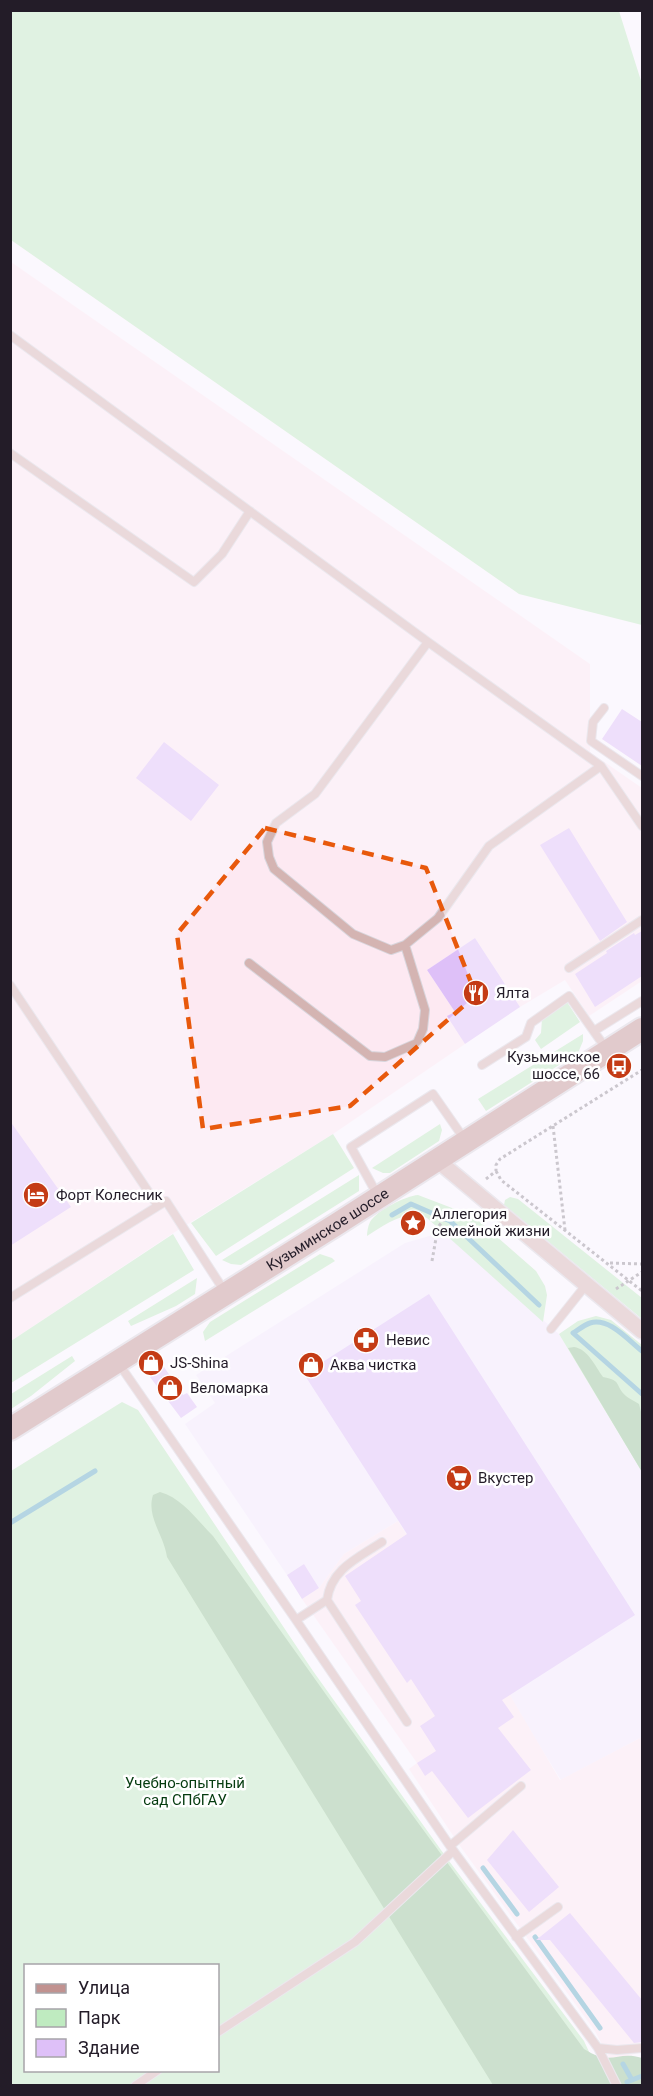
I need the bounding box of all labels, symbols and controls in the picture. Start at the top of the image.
restaurant icon: Ялта [461,978,491,1008]
place label: Ялта [496,984,529,1002]
place label: Кузьминское шоссе, 66 [507,1048,600,1083]
bus stop icon: Кузьминское шоссе, 66 [604,1051,634,1081]
hotel icon: Форт Колесник [21,1180,51,1210]
street label: Кузьминское шоссе [263,1184,392,1275]
place label: Форт Колесник [56,1186,163,1204]
place label: Аллегория семейной жизни [432,1205,550,1240]
place icon: Аллегория семейной жизни [398,1208,428,1238]
pharmacy icon: Невис [351,1325,381,1355]
place label: Невис [386,1331,430,1349]
shop icon: JS-Shina [136,1348,166,1378]
shop icon: Аква чистка [296,1350,326,1380]
place label: JS-Shina [170,1354,229,1372]
place label: Аква чистка [330,1356,417,1374]
shop icon: Веломарка [155,1373,185,1403]
place label: Веломарка [190,1379,269,1397]
supermarket icon: Вкустер [444,1463,474,1493]
place label: Вкустер [478,1469,533,1487]
park label: Учебно-опытный сад СПбГАУ [125,1774,245,1809]
legend [24,1964,219,2072]
text: Улица [78,1977,130,1998]
text: Парк [78,2007,121,2028]
text: Здание [78,2037,140,2058]

